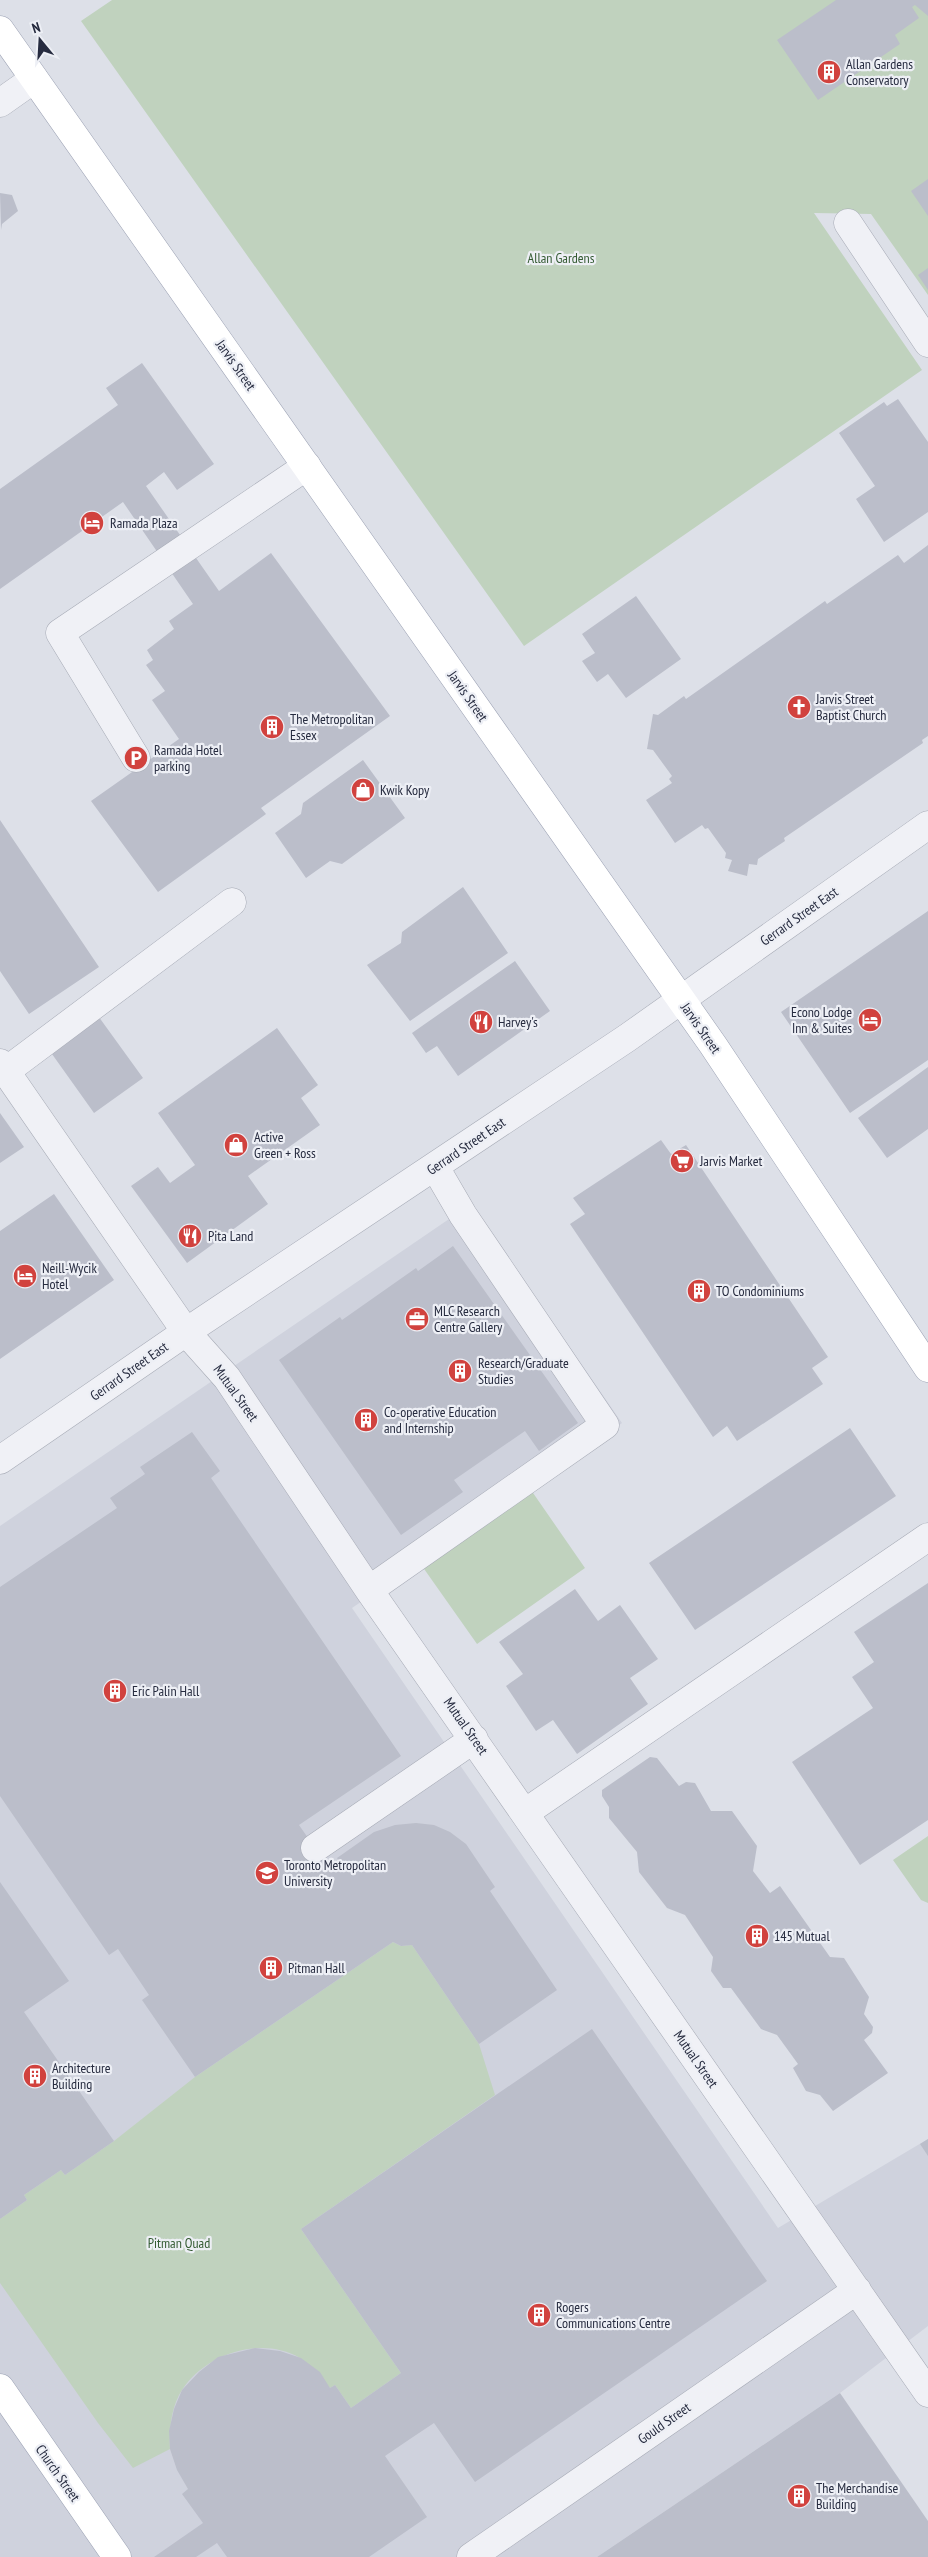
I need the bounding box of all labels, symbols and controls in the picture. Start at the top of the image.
north arrow [15,15,65,65]
text: N [30,18,42,37]
place label: Allan Gardens Conservatory [846,55,913,89]
building icon: Allan Gardens Conservatory [816,59,842,85]
park label: Allan Gardens [528,249,595,267]
street label: Jarvis Street [211,335,260,394]
hotel icon: Ramada Plaza [79,510,105,536]
place label: Ramada Plaza [110,514,177,532]
street label: Jarvis Street [443,666,492,725]
place label: Jarvis Street Baptist Church [815,690,886,724]
church icon: Jarvis Street Baptist Church [786,694,812,720]
place label: The Metropolitan Essex [290,710,374,744]
building icon: The Metropolitan Essex [259,714,285,740]
place label: Ramada Hotel parking [154,741,223,775]
parking icon: Ramada Hotel parking [123,745,149,771]
shop icon: Kwik Kopy [350,777,376,803]
place label: Kwik Kopy [380,781,430,799]
street label: Gerrard Street East [757,882,842,949]
street label: Jarvis Street [676,998,725,1057]
place label: Econo Lodge Inn & Suites [791,1003,852,1037]
hotel icon: Econo Lodge Inn & Suites [857,1007,883,1033]
restaurant icon: Harvey's [468,1009,494,1035]
place label: Harvey's [498,1013,538,1031]
street label: Gerrard Street East [423,1113,509,1179]
place label: Active Green + Ross [254,1128,316,1162]
shop icon: Active Green + Ross [223,1132,249,1158]
supermarket icon: Jarvis Market [669,1148,695,1174]
place label: Jarvis Market [699,1152,762,1170]
restaurant icon: Pita Land [177,1223,203,1249]
place label: Pita Land [208,1227,253,1245]
place label: Neill-Wycik Hotel [42,1259,97,1293]
hotel icon: Neill-Wycik Hotel [12,1263,38,1289]
building icon: TO Condominiums [686,1278,712,1304]
place label: TO Condominiums [716,1282,804,1300]
place label: MLC Research Centre Gallery [434,1302,503,1336]
office icon: MLC Research Centre Gallery [404,1306,430,1332]
street label: Gerrard Street East [87,1337,172,1404]
place label: Research/Graduate Studies [478,1354,569,1388]
building icon: Research/Graduate Studies [447,1358,473,1384]
street label: Mutual Street [209,1361,263,1425]
place label: Co-operative Education and Internship [384,1403,496,1437]
building icon: Co-operative Education and Internship [353,1407,379,1433]
building icon: Eric Palin Hall [102,1678,128,1704]
place label: Eric Palin Hall [132,1682,200,1700]
street label: Mutual Street [440,1694,492,1758]
place label: Toronto Metropolitan University [284,1856,386,1890]
school or university icon: Toronto Metropolitan University [254,1860,280,1886]
building icon: 145 Mutual [744,1923,770,1949]
place label: 145 Mutual [774,1927,830,1945]
building icon: Pitman Hall [258,1955,284,1981]
place label: Pitman Hall [288,1959,345,1977]
street label: Mutual Street [670,2027,722,2091]
place label: Architecture Building [52,2059,111,2093]
building icon: Architecture Building [22,2063,48,2089]
park label: Pitman Quad [148,2234,210,2252]
place label: Rogers Communications Centre [556,2298,671,2332]
building icon: Rogers Communications Centre [526,2302,552,2328]
street label: Gould Street [634,2398,694,2448]
street label: Church Street [32,2441,84,2505]
place label: The Merchandise Building [816,2479,898,2513]
building icon: The Merchandise Building [786,2483,812,2509]

